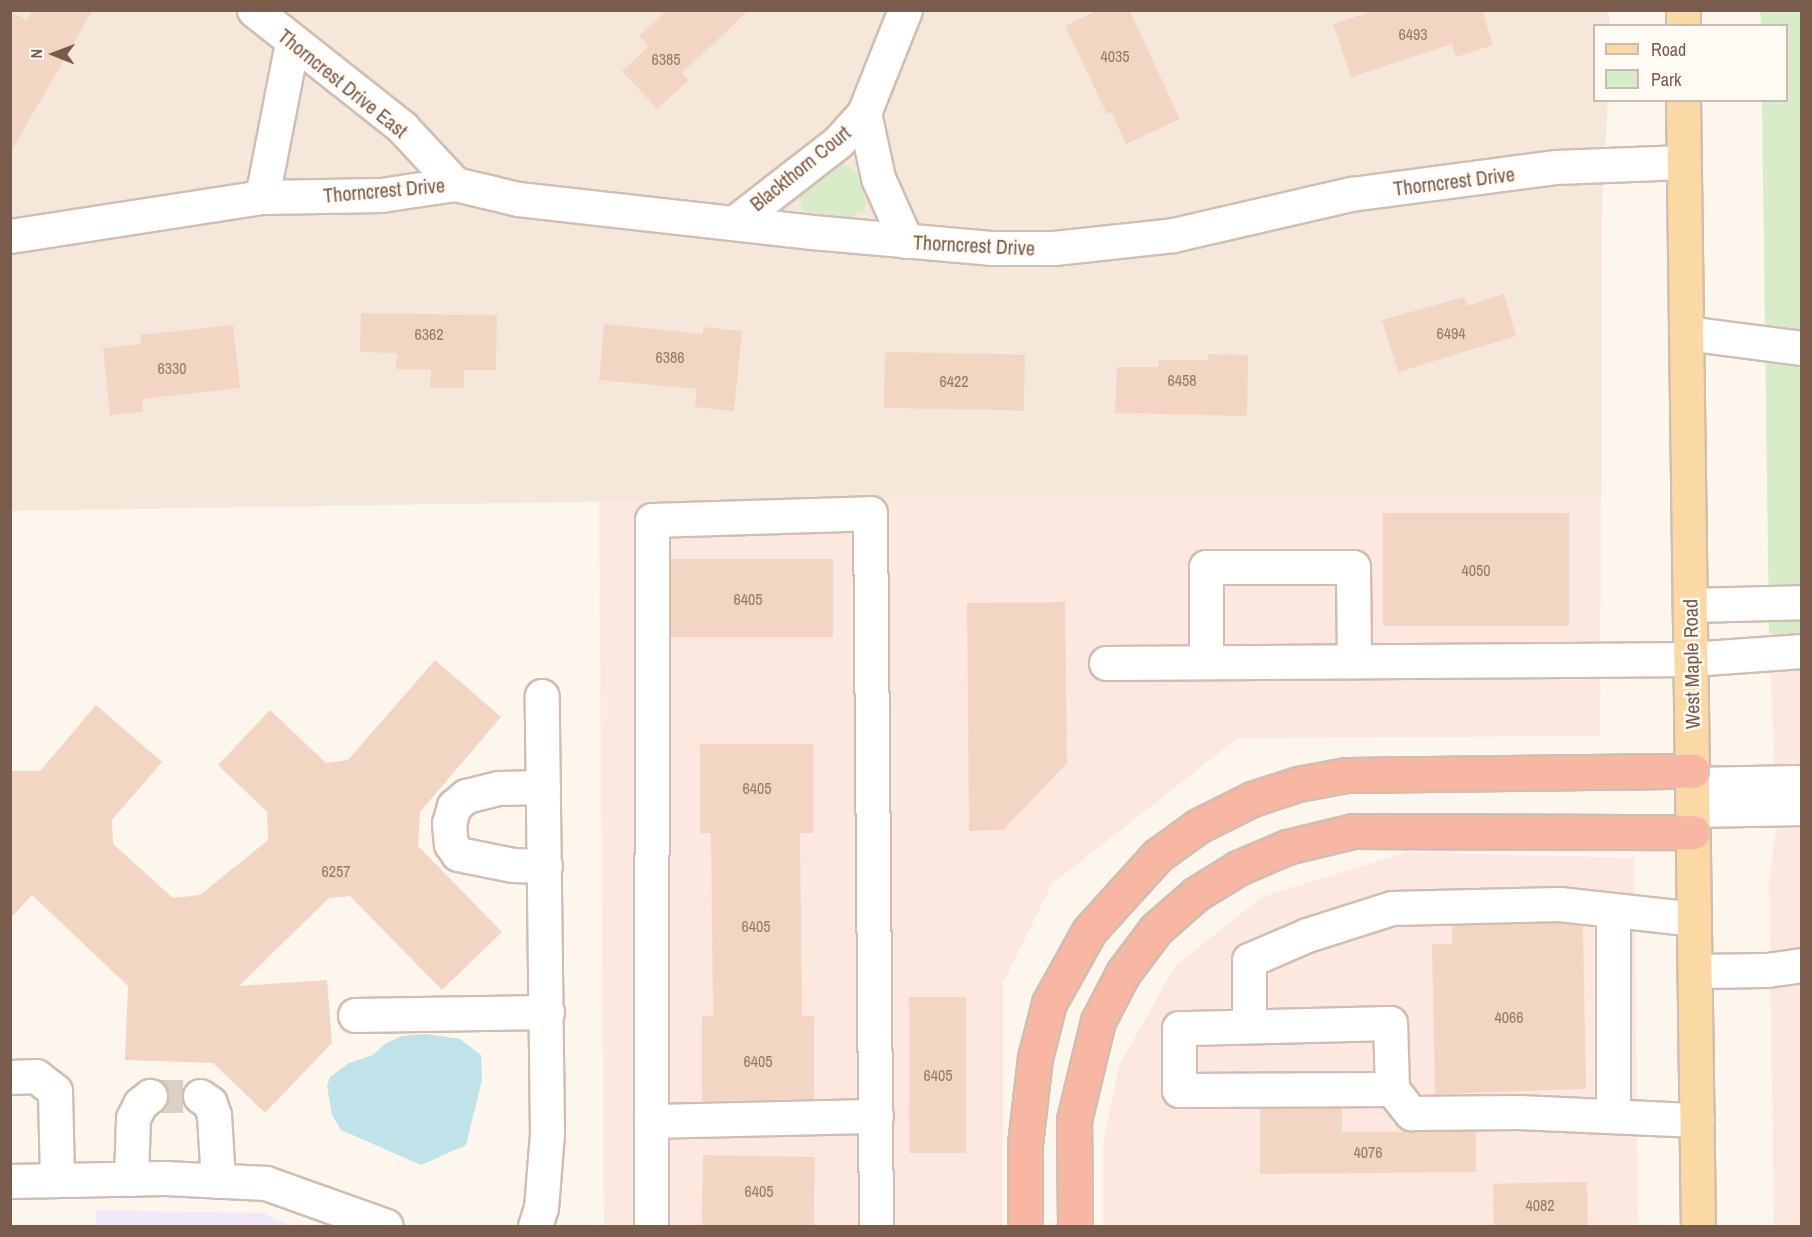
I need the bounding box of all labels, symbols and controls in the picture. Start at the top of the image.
street label: Thorncrest Drive East [273,23,413,143]
north arrow [24,24,84,84]
house number: 6493 [1398,24,1428,44]
legend [1593,24,1788,102]
text: Road [1651,37,1686,62]
house number: 4035 [1100,46,1130,66]
text: N [25,49,47,59]
house number: 6385 [651,49,681,69]
text: Park [1651,67,1681,92]
street label: Blackthorn Court [745,120,855,216]
street label: Thorncrest Drive [1392,162,1516,200]
street label: Thorncrest Drive [322,173,446,207]
street label: Thorncrest Drive [912,230,1036,260]
house number: 6494 [1436,323,1466,343]
house number: 6362 [414,324,444,344]
house number: 6386 [655,347,685,367]
house number: 6330 [157,358,187,378]
house number: 6458 [1167,370,1197,390]
house number: 6422 [939,371,969,391]
house number: 4050 [1461,560,1491,580]
house number: 6405 [733,589,763,609]
street label: West Maple Road [1678,599,1704,729]
house number: 6405 [742,778,772,798]
house number: 6257 [321,861,351,881]
house number: 6405 [741,916,771,936]
house number: 4066 [1494,1007,1524,1027]
house number: 6405 [743,1051,773,1071]
house number: 6405 [923,1065,953,1085]
house number: 4076 [1353,1142,1383,1162]
house number: 6405 [744,1181,774,1201]
house number: 4082 [1525,1195,1555,1215]

